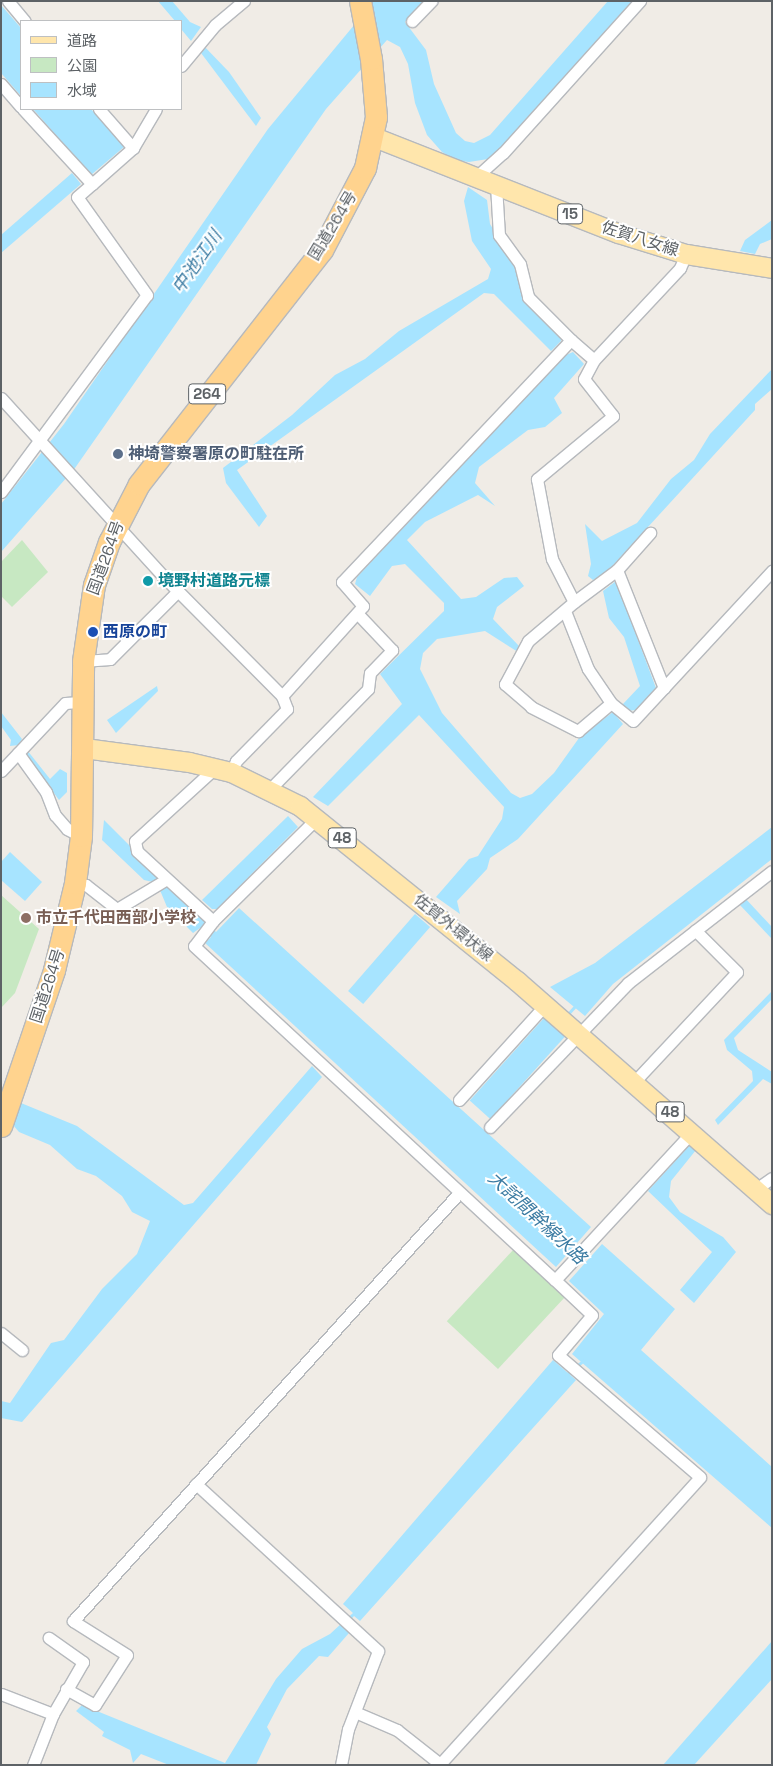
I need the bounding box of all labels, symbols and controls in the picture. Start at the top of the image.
legend [20,20,182,110]
text: 道路 [67,31,97,50]
text: 公園 [67,56,97,75]
text: 水域 [67,81,97,100]
street label: 国道264号 [305,188,361,264]
road number: 15 [556,202,584,226]
street label: 佐賀八女線 [599,218,681,260]
water label: 中池江川 [168,226,226,298]
road number: 264 [187,382,227,406]
place label: 神埼警察署原の町駐在所 [128,444,304,464]
marker: 神埼警察署原の町駐在所 [112,448,124,460]
street label: 国道264号 [84,518,128,598]
place label: 境野村道路元標 [158,571,270,591]
marker: 境野村道路元標 [142,575,154,587]
place label: 西原の町 [103,622,167,642]
marker: 西原の町 [87,626,99,638]
road number: 48 [327,826,357,850]
street label: 佐賀外環状線 [410,890,496,966]
place label: 市立千代田西部小学校 [36,908,196,928]
marker: 市立千代田西部小学校 [20,912,32,924]
street label: 国道264号 [27,946,69,1026]
road number: 48 [655,1100,685,1124]
water label: 大詫間幹線水路 [484,1167,590,1269]

